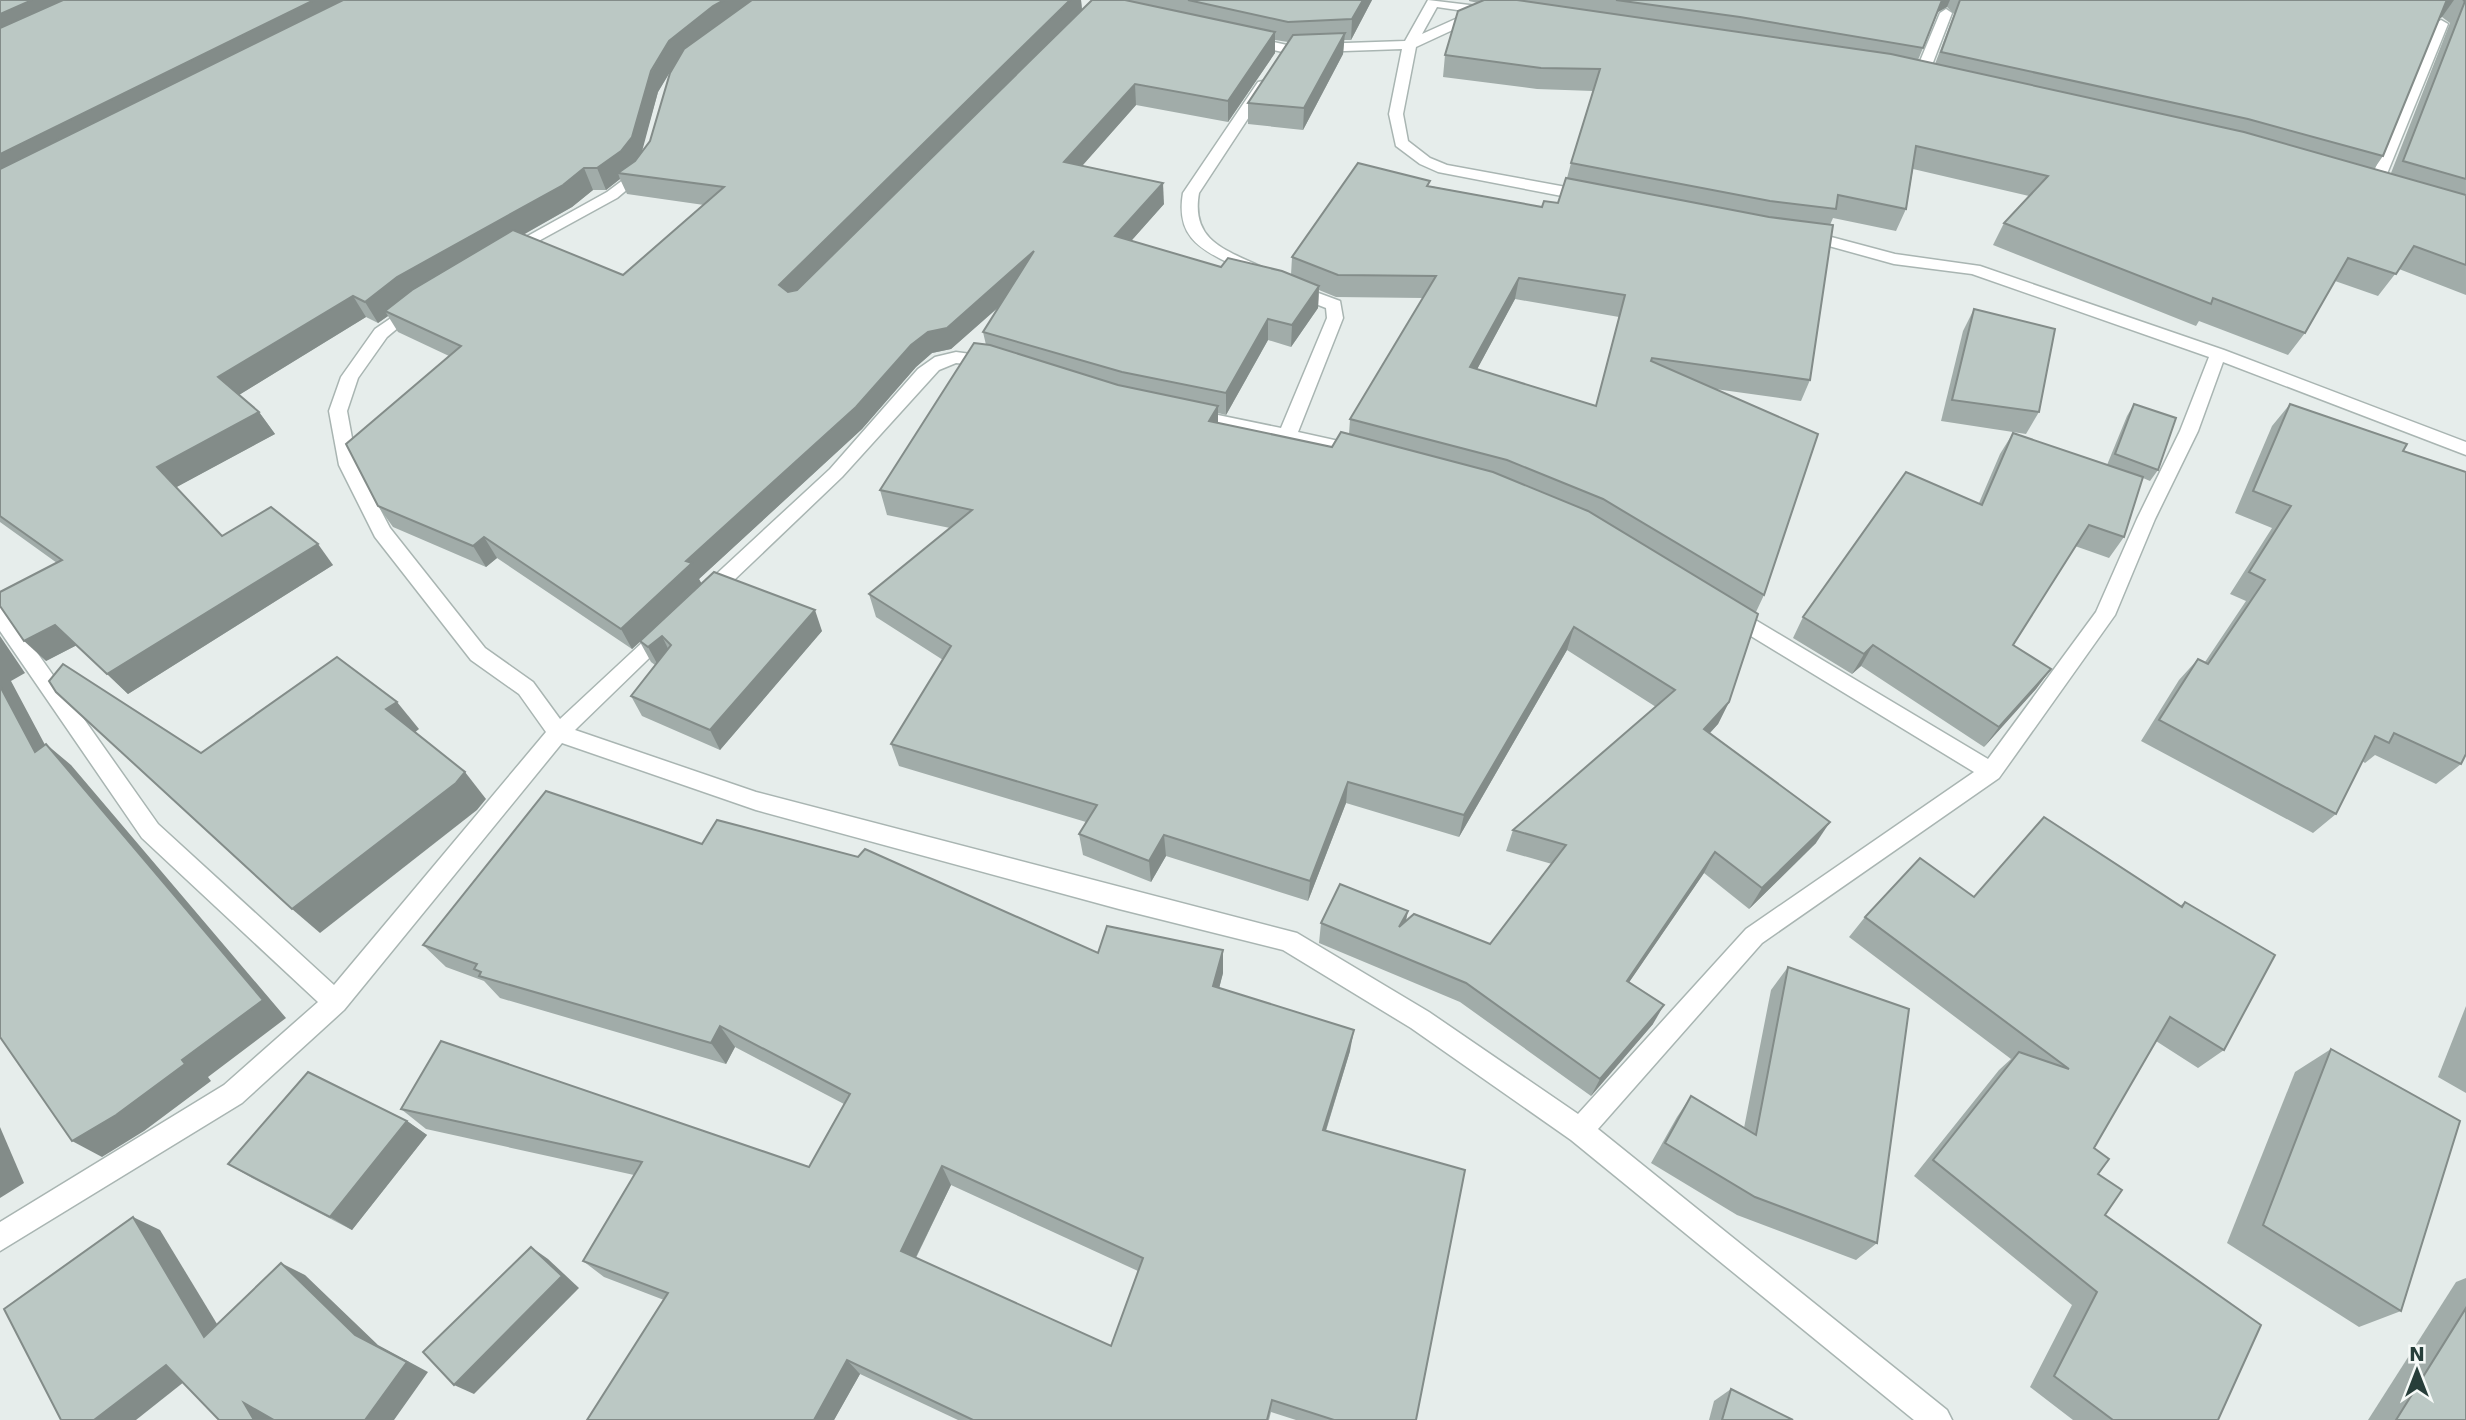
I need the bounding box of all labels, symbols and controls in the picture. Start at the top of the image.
north arrow [2382,1336,2452,1406]
text: N [2409,1343,2425,1365]

